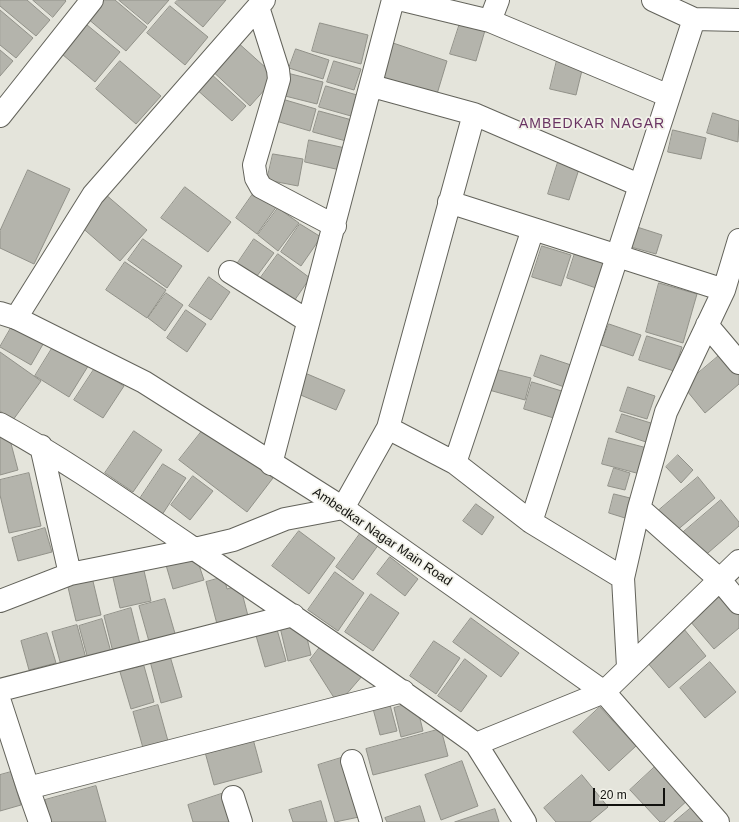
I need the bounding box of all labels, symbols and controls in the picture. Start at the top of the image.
district label: AMBEDKAR NAGAR [519,116,665,132]
street label: Ambedkar Nagar Main Road [309,484,455,590]
scale bar [595,780,667,806]
text: 20 m [600,788,627,802]

